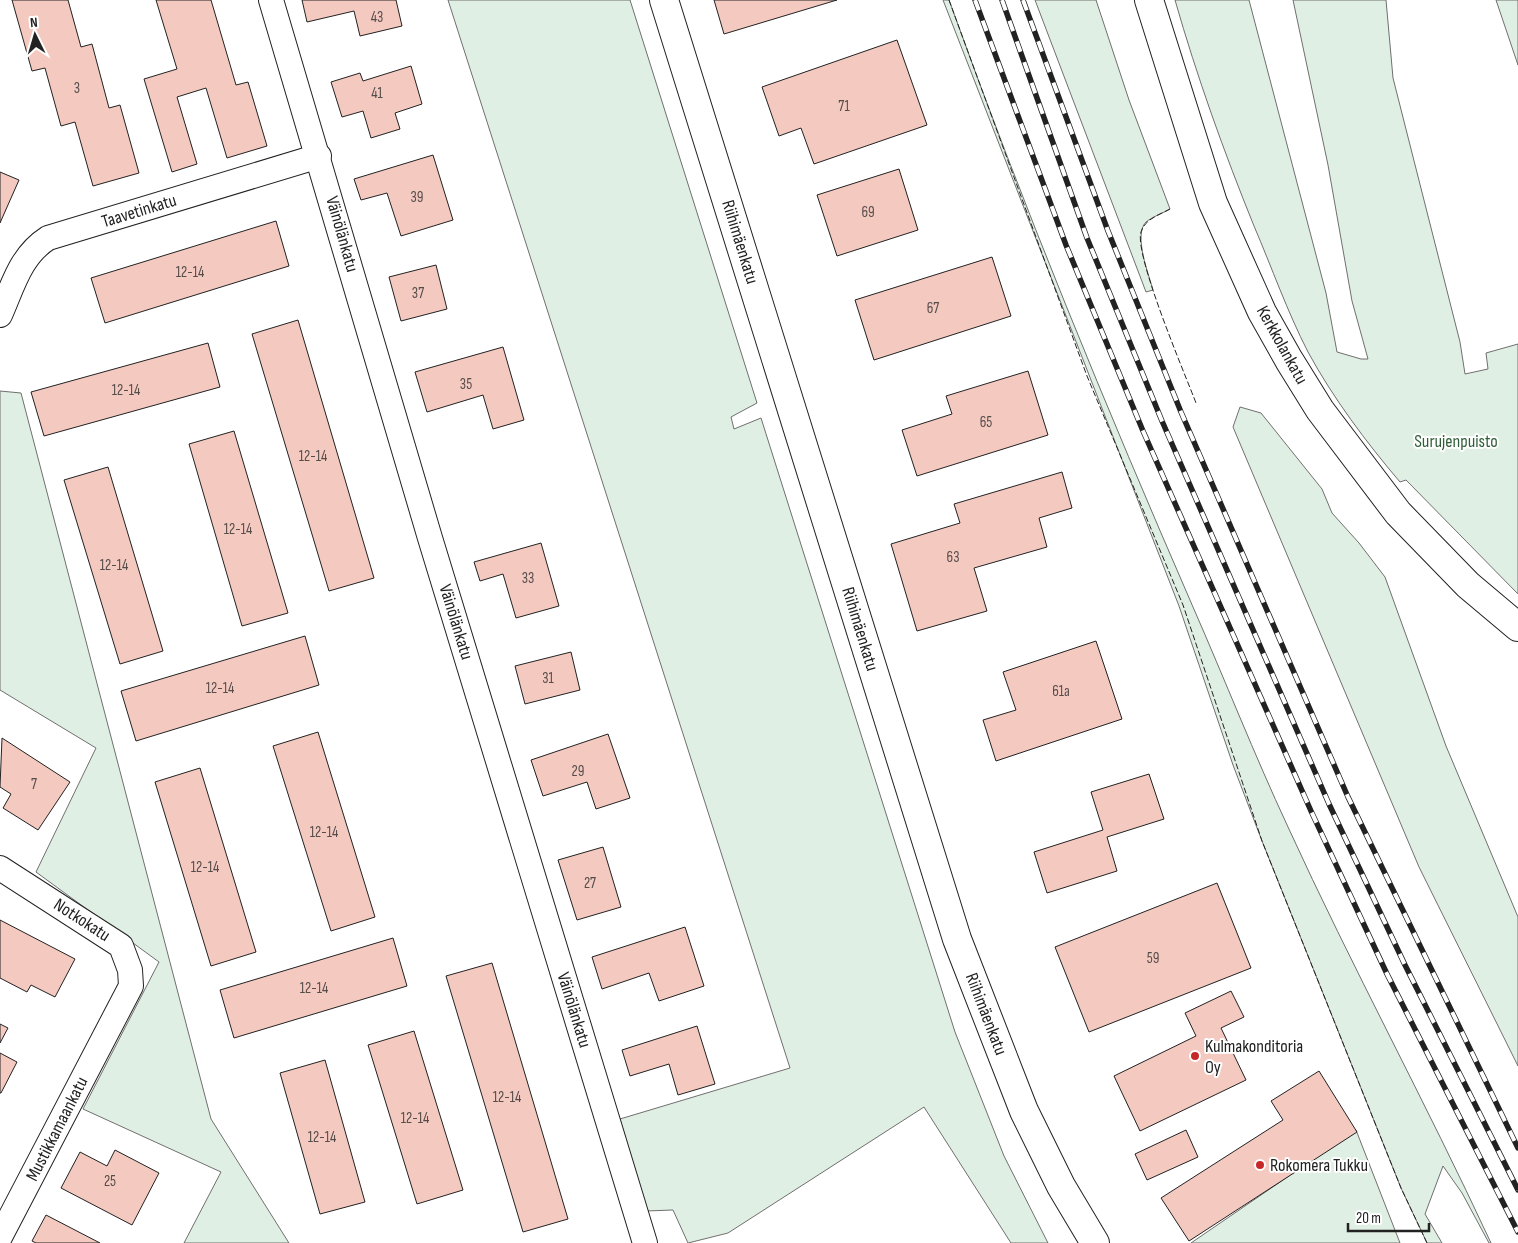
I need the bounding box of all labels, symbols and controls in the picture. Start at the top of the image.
house number: 43 [371,8,383,27]
north arrow [10,10,60,60]
text: N [29,14,38,31]
house number: 3 [74,79,80,98]
house number: 41 [371,84,384,103]
house number: 71 [838,97,850,116]
house number: 39 [411,188,423,207]
street label: Taavetinkatu [99,190,179,232]
street label: Väinölänkatu [321,194,363,274]
street label: Riihimäenkatu [717,198,763,286]
house number: 69 [861,203,875,222]
house number: 12-14 [176,263,204,282]
house number: 37 [412,284,424,303]
house number: 67 [927,299,939,318]
street label: Kerkkolankatu [1252,302,1312,388]
house number: 35 [460,375,472,394]
house number: 12-14 [112,381,140,400]
house number: 65 [980,413,992,432]
park label: Surujenpuisto [1414,431,1498,452]
house number: 12-14 [299,447,327,466]
house number: 12-14 [224,520,252,539]
house number: 63 [947,548,959,567]
house number: 12-14 [100,556,128,575]
house number: 33 [522,569,534,588]
street label: Väinölänkatu [435,582,477,662]
street label: Riihimäenkatu [837,585,883,673]
house number: 31 [542,669,555,688]
house number: 12-14 [206,679,234,698]
house number: 61a [1052,682,1070,701]
house number: 29 [572,762,584,781]
house number: 7 [31,775,37,794]
house number: 12-14 [310,823,338,842]
house number: 12-14 [191,858,219,877]
house number: 27 [584,874,596,893]
street label: Notkokatu [50,894,114,946]
house number: 59 [1147,949,1159,968]
street label: Väinölänkatu [553,970,595,1050]
street label: Riihimäenkatu [961,970,1011,1058]
house number: 12-14 [300,979,328,998]
place label: Kulmakonditoria Oy [1205,1036,1303,1078]
marker: Kulmakonditoria Oy [1189,1050,1201,1062]
street label: Mustikkamaankatu [22,1073,92,1185]
house number: 12-14 [493,1088,521,1107]
house number: 12-14 [401,1109,429,1128]
house number: 12-14 [308,1128,336,1147]
place label: Rokomera Tukku [1270,1155,1368,1176]
marker: Rokomera Tukku [1254,1159,1266,1171]
house number: 25 [104,1172,116,1191]
scale bar [1348,1200,1429,1232]
text: 20 m [1356,1209,1381,1228]

